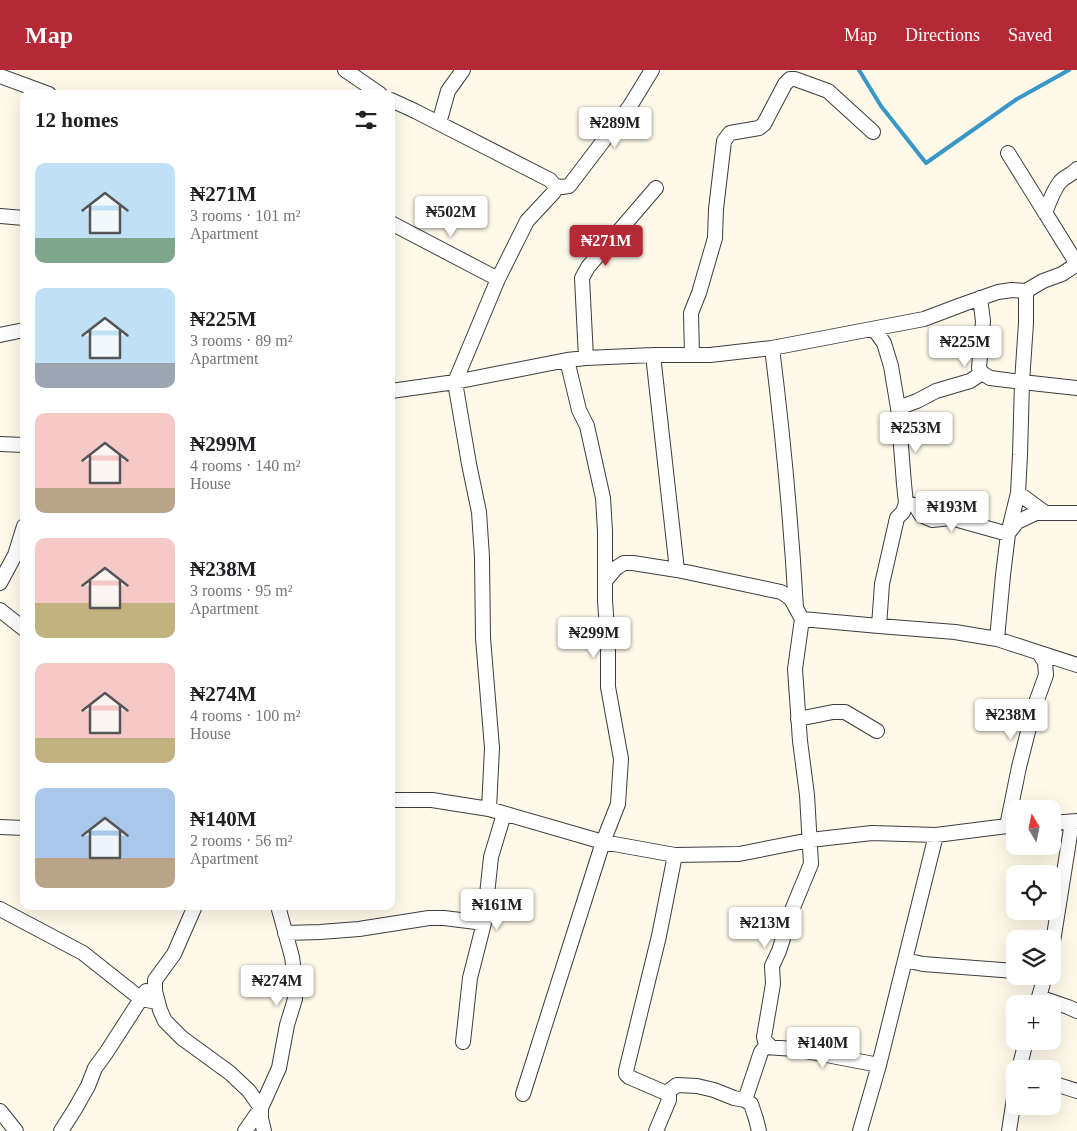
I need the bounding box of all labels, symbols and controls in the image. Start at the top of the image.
text: Map [25,22,73,48]
text: Map [844,25,877,45]
text: Directions [905,25,980,45]
text: Saved [1008,25,1052,45]
icon: filters [352,106,380,134]
pin: ₦289M [580,106,650,149]
text: 12 homes [35,108,118,132]
text: ₦289M [590,114,640,131]
text: ₦271M [190,182,257,206]
icon: home [75,183,135,243]
pin: ₦502M [416,196,486,238]
text: ₦502M [426,203,476,220]
text: 3 rooms · 101 m² [190,207,301,224]
pin: ₦271M [571,224,641,267]
text: Apartment [190,225,258,242]
text: ₦271M [581,232,631,249]
text: ₦225M [190,307,257,331]
icon: home [75,308,135,368]
pin: ₦225M [930,326,1000,368]
text: 3 rooms · 89 m² [190,332,293,349]
text: ₦225M [940,333,990,350]
text: Apartment [190,350,258,367]
pin: ₦253M [881,412,951,454]
text: ₦253M [891,419,941,436]
text: ₦299M [190,432,257,456]
icon: home [75,433,135,493]
text: 4 rooms · 140 m² [190,457,301,474]
text: House [190,475,231,492]
pin: ₦193M [917,490,987,533]
text: ₦193M [927,498,977,515]
text: ₦238M [190,557,257,581]
icon: home [75,558,135,618]
text: 3 rooms · 95 m² [190,582,293,599]
text: Apartment [190,600,258,617]
pin: ₦299M [559,616,629,659]
text: ₦299M [569,624,619,641]
text: ₦274M [190,682,257,706]
icon: home [75,683,135,743]
pin: ₦238M [976,698,1046,741]
text: ₦238M [986,706,1036,723]
text: 4 rooms · 100 m² [190,707,301,724]
text: House [190,725,231,742]
north arrow [1006,800,1061,855]
map controls [1006,800,1061,1115]
text: ₦140M [190,807,257,831]
icon: home [75,808,135,868]
text: 2 rooms · 56 m² [190,832,293,849]
text: Apartment [190,850,258,867]
button: locate [1006,865,1061,920]
pin: ₦161M [462,888,532,931]
text: ₦161M [472,896,522,913]
pin: ₦213M [730,906,800,949]
text: ₦213M [740,914,790,931]
button: layers [1006,930,1061,985]
pin: ₦274M [242,964,312,1007]
text: ₦274M [252,972,302,989]
button: + [1006,995,1061,1050]
pin: ₦140M [788,1026,858,1069]
text: ₦140M [798,1034,848,1051]
button: − [1006,1060,1061,1115]

